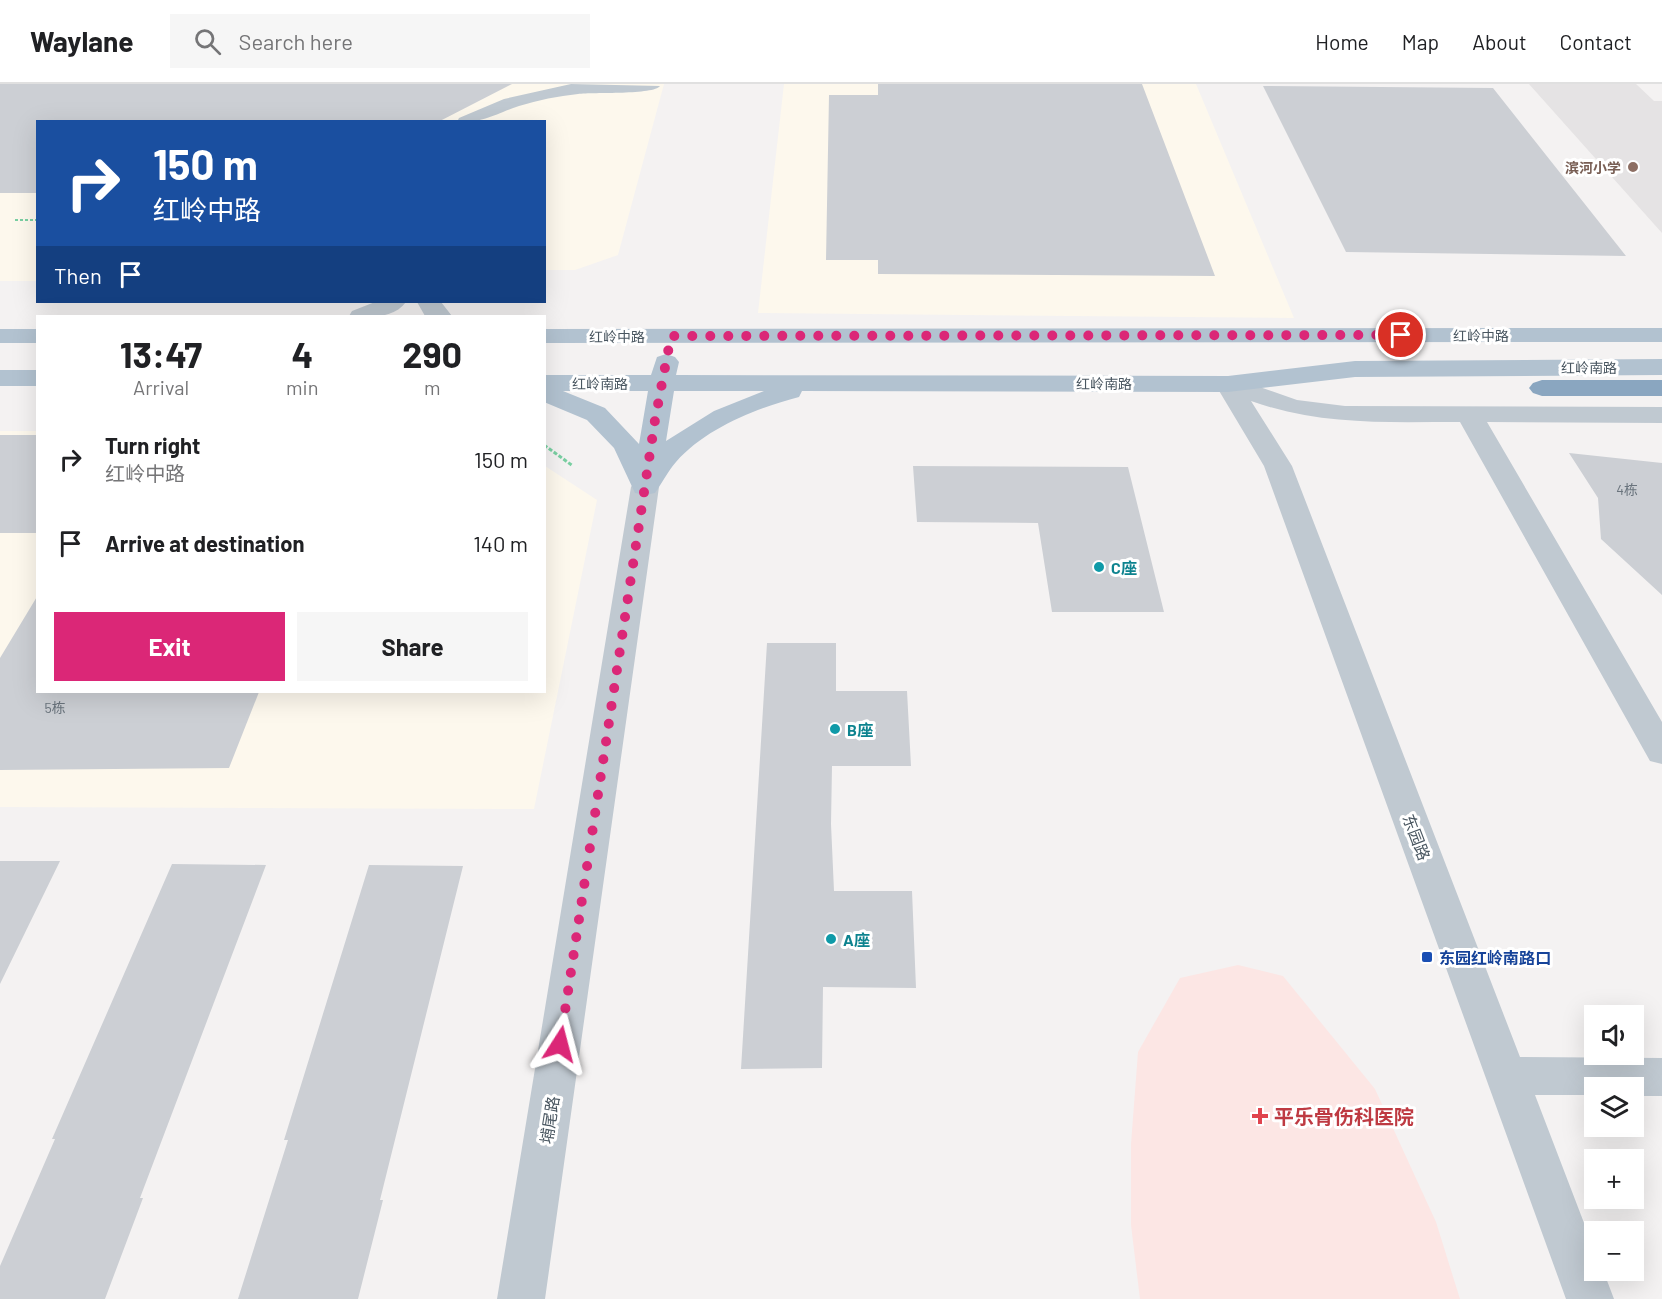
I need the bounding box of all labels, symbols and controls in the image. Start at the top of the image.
search box [170,14,590,68]
text: Waylane [30,24,134,58]
icon: search [191,25,224,58]
text: Search here [239,28,353,54]
text: Home [1315,29,1369,54]
text: Map [1402,29,1439,54]
text: About [1472,29,1527,54]
text: Contact [1560,29,1632,54]
text: 150 m [153,138,258,188]
icon: right [54,144,132,222]
place label: 滨河小学 [1565,159,1621,176]
marker: 滨河小学 [1626,160,1640,174]
text: 红岭中路 [153,193,261,225]
icon: arrive [114,258,147,291]
text: Then [54,262,102,288]
pin [1375,309,1426,360]
icon: arrive [1384,318,1417,351]
street label: 红岭中路 [1453,327,1509,344]
street label: 红岭中路 [589,328,645,345]
text: 13:47 [120,332,202,375]
text: 4 [291,332,313,375]
text: 290 [402,332,462,375]
street label: 红岭南路 [1561,359,1617,376]
text: Arrival [133,375,189,399]
text: min [286,375,318,399]
text: m [424,375,441,399]
street label: 红岭南路 [572,375,628,392]
street label: 红岭南路 [1076,375,1132,392]
text: Turn right [105,432,200,458]
icon: right [54,443,87,476]
text: 150 m [474,446,528,472]
text: 红岭中路 [105,461,185,485]
house number: 4栋 [1616,481,1638,498]
icon: arrive [54,527,87,560]
text: Arrive at destination [105,530,304,556]
text: 140 m [473,530,528,556]
place label: C座 [1111,558,1137,577]
marker: C座 [1092,560,1106,574]
button: Exit [54,612,285,681]
button: Share [297,612,528,681]
house number: 5栋 [44,699,66,716]
place label: B座 [847,720,873,739]
marker: B座 [828,722,842,736]
street label: 东园路 [1400,811,1434,863]
place label: A座 [843,930,870,949]
marker: A座 [824,932,838,946]
place label: 东园红岭南路口 [1439,948,1551,967]
marker: 东园红岭南路口 [1420,950,1434,964]
map controls [1584,1005,1644,1281]
button: sound [1584,1005,1644,1065]
position arrow [528,1012,592,1076]
button: layers [1584,1077,1644,1137]
street label: 埔尾路 [536,1095,562,1145]
place label: 平乐骨伤科医院 [1274,1104,1414,1128]
marker: 平乐骨伤科医院 [1251,1107,1269,1125]
button: + [1584,1149,1644,1209]
button: − [1584,1221,1644,1281]

